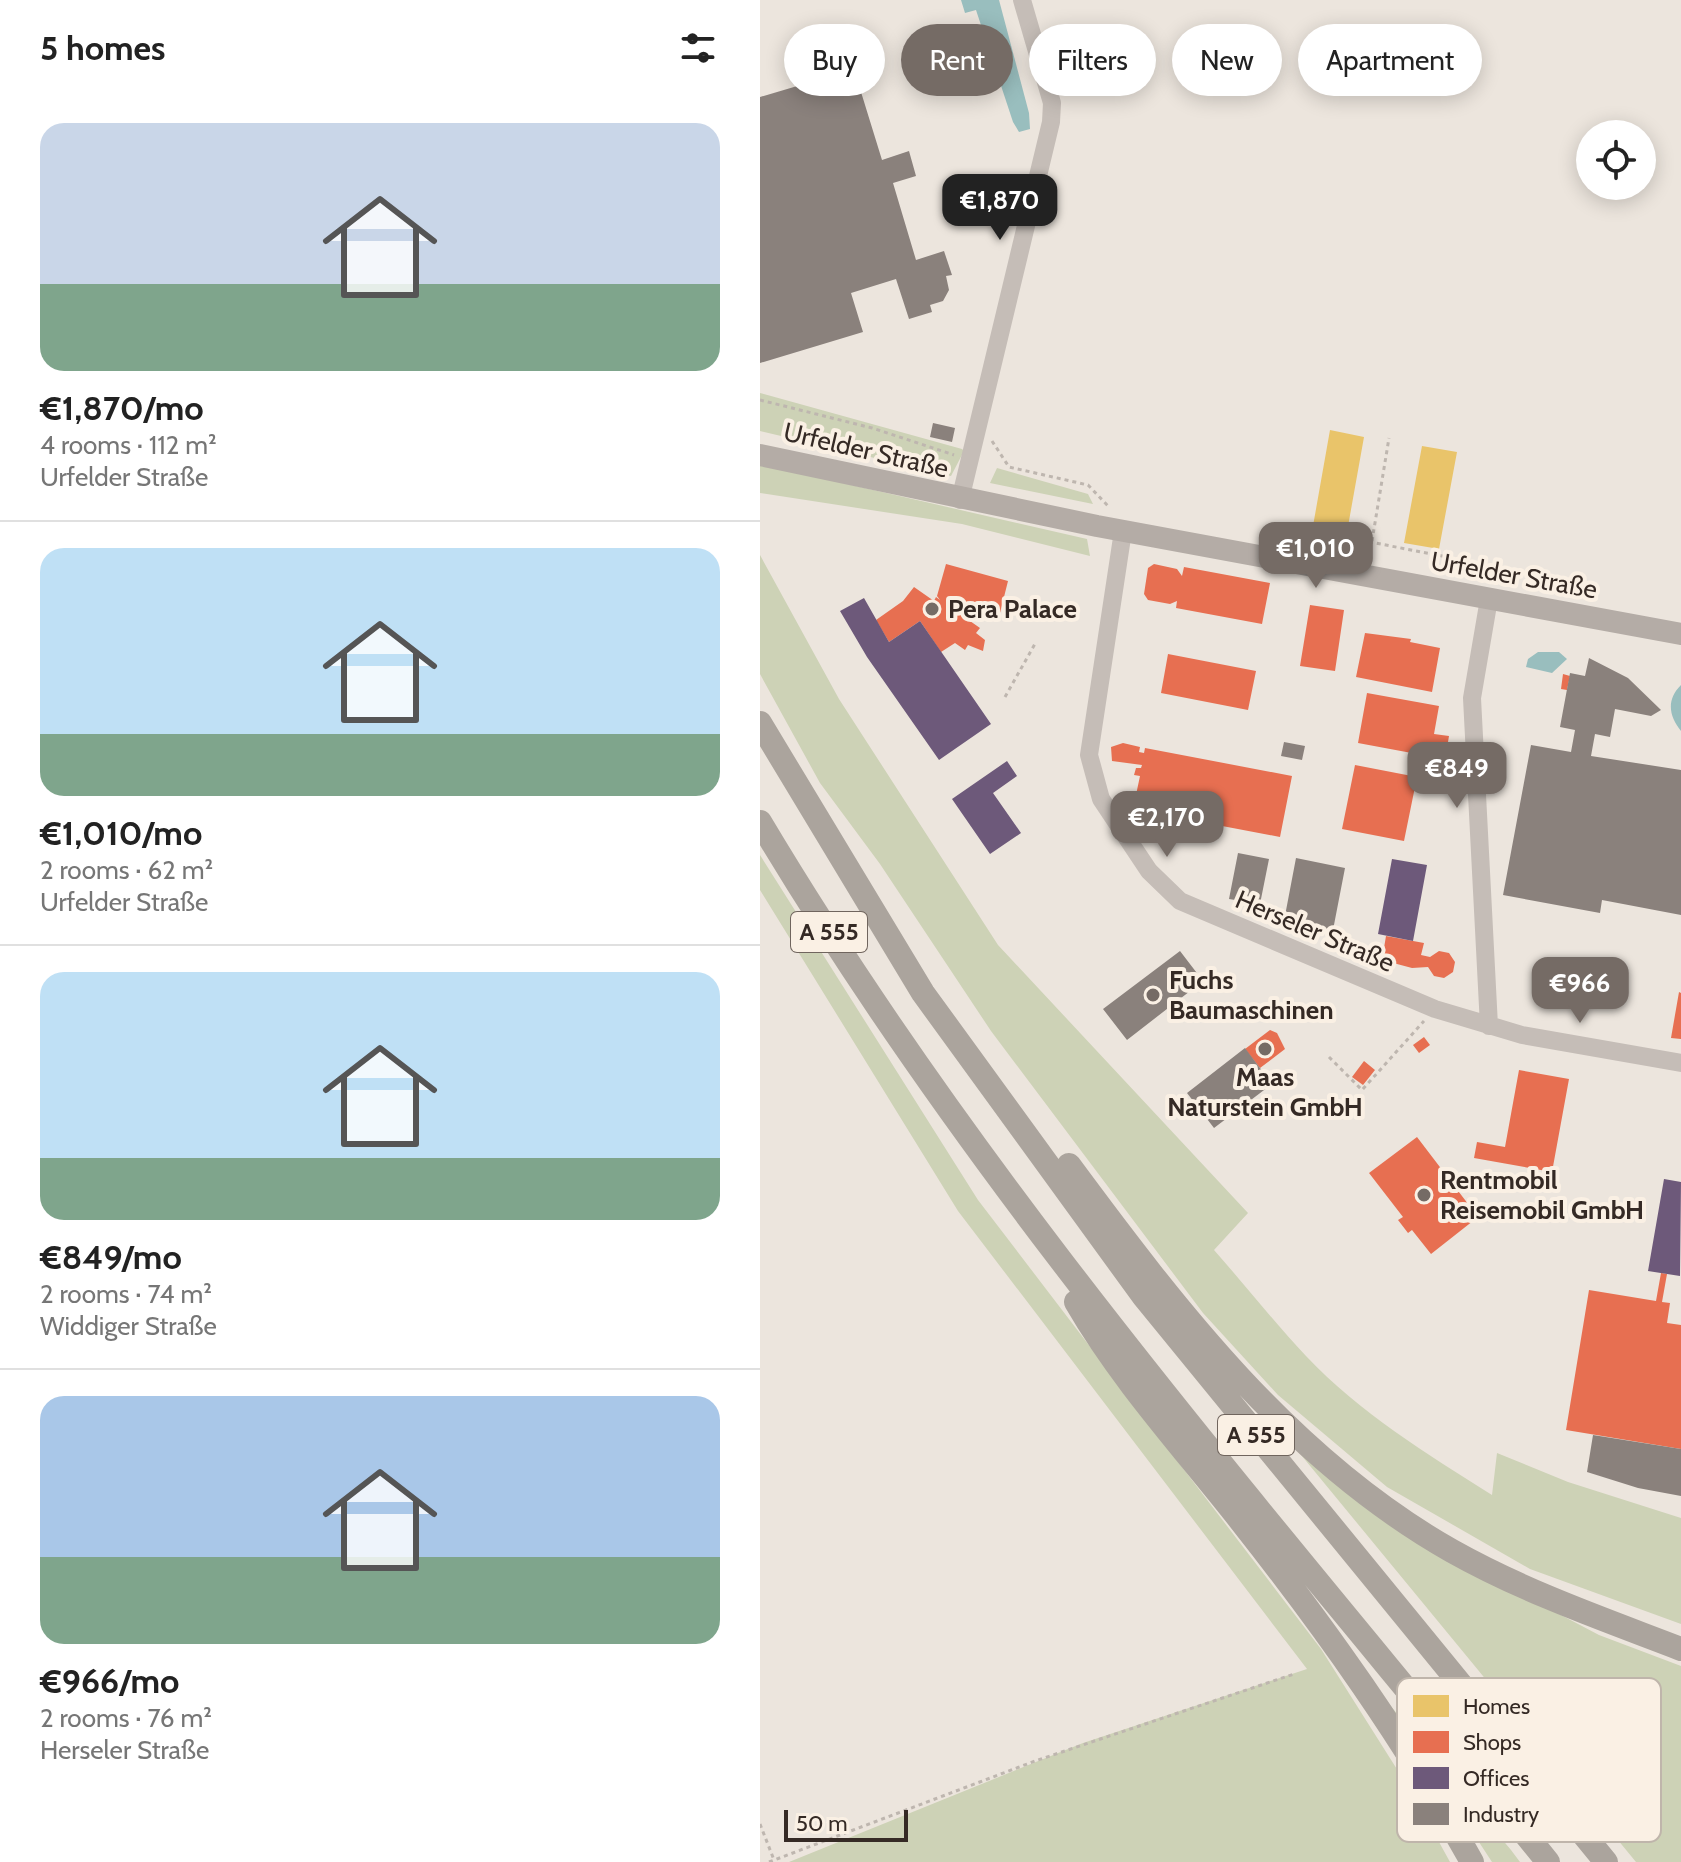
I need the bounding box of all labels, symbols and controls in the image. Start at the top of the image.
chip: Buy [784,24,885,96]
chip: Rent [901,24,1013,96]
chip: Filters [1029,24,1156,96]
chip: New [1172,24,1282,96]
chip: Apartment [1298,24,1482,96]
icon: filters [676,26,720,70]
text: 5 homes [40,27,165,69]
map controls [1576,120,1656,200]
button: locate [1576,120,1656,200]
pin: €1,870 [935,174,1065,242]
icon: home [308,175,452,319]
text: €1,870 [960,184,1040,216]
text: €1,870/mo [40,387,204,429]
street label: Urfelder Straße [780,415,952,485]
text: 4 rooms · 112 m² [40,429,217,461]
text: Urfelder Straße [40,461,208,493]
pin: €1,010 [1251,522,1381,590]
text: €1,010 [1277,532,1355,564]
street label: Urfelder Straße [1428,545,1600,605]
place label: Pera Palace [948,593,1077,625]
icon: home [308,600,452,744]
marker: Pera Palace [923,600,941,618]
pin: €849 [1410,742,1504,810]
text: €849 [1425,752,1489,784]
pin: €2,170 [1102,791,1232,859]
text: €2,170 [1129,801,1205,833]
text: €1,010/mo [40,812,202,854]
text: 2 rooms · 62 m² [40,854,213,886]
street label: Herseler Straße [1231,883,1399,979]
text: Urfelder Straße [40,886,208,918]
road number: A 555 [791,912,867,952]
pin: €966 [1533,957,1627,1025]
place label: Fuchs Baumaschinen [1169,964,1334,1026]
text: €966 [1550,967,1610,999]
marker: Fuchs Baumaschinen [1144,986,1162,1004]
icon: home [308,1024,452,1168]
marker: Maas Naturstein GmbH [1256,1040,1274,1058]
place label: Maas Naturstein GmbH [1167,1061,1363,1123]
place label: Rentmobil Reisemobil GmbH [1440,1164,1644,1226]
marker: Rentmobil Reisemobil GmbH [1415,1186,1433,1204]
text: €849/mo [40,1236,182,1278]
text: 2 rooms · 74 m² [40,1278,212,1310]
text: Widdiger Straße [40,1310,217,1342]
road number: A 555 [1218,1415,1294,1455]
icon: home [308,1448,452,1592]
text: €966/mo [40,1660,179,1702]
legend [1397,1678,1661,1842]
text: Homes [1463,1693,1530,1720]
text: 2 rooms · 76 m² [40,1702,212,1734]
text: Shops [1463,1729,1521,1756]
text: Herseler Straße [40,1734,209,1766]
text: Offices [1463,1765,1529,1792]
text: Industry [1463,1801,1539,1828]
scale bar [784,1806,908,1842]
text: 50 m [796,1810,848,1837]

